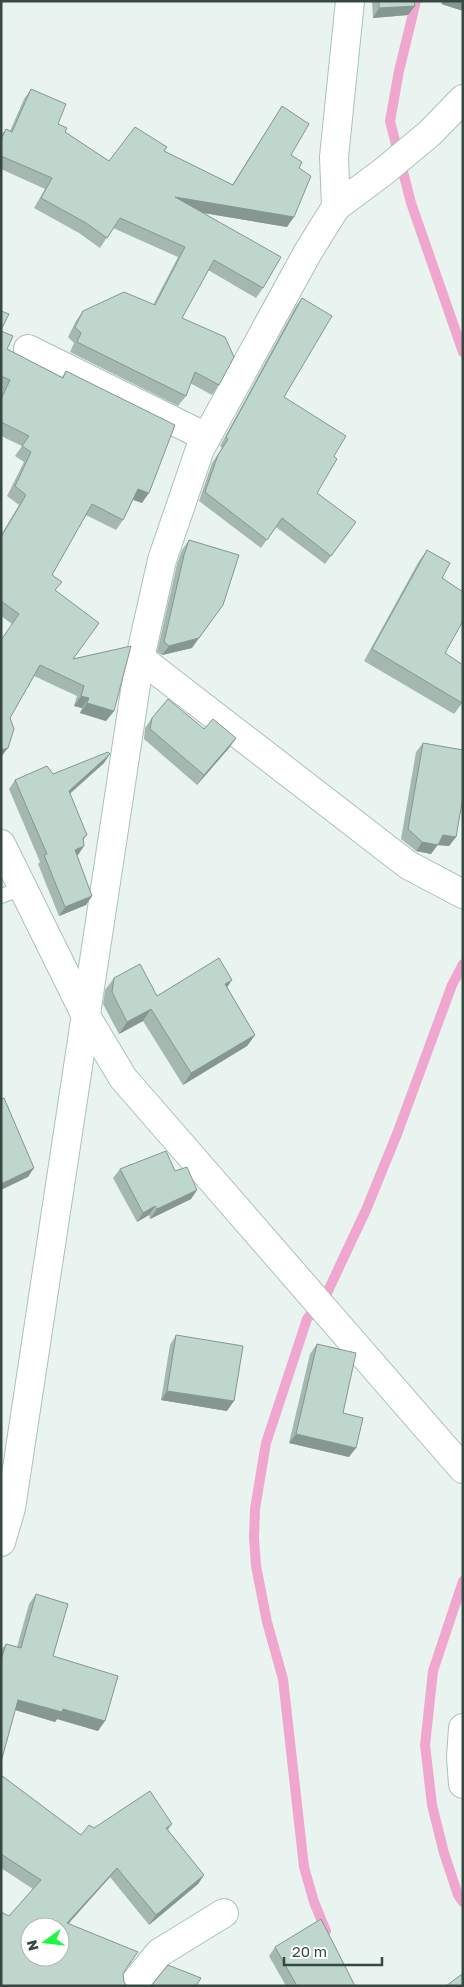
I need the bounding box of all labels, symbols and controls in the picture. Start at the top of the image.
north arrow [20,1917,70,1967]
scale bar [284,1934,382,1966]
text: N [22,1938,42,1953]
text: 20 m [292,1942,327,1960]

